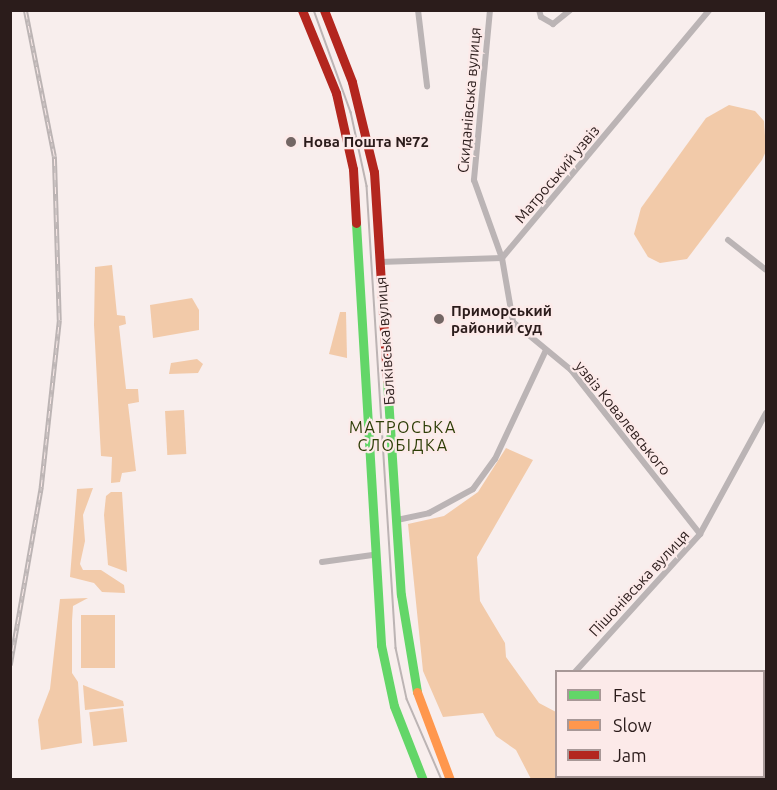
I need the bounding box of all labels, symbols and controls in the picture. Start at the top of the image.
street label: Скиданівська вулиця [454,26,484,174]
street label: Матроський узвіз [511,121,603,227]
place label: Нова Пошта №72 [303,133,429,151]
marker: Нова Пошта №72 [284,135,298,149]
street label: Балківська вулиця [372,276,398,406]
place label: Приморський районий суд [451,301,552,336]
marker: Приморський районий суд [432,312,446,326]
street label: узвіз Ковалевського [571,357,675,479]
district label: МАТРОСЬКА СЛОБІДКА [349,417,457,455]
street label: Пішонівська вулиця [585,526,693,640]
legend [555,670,765,778]
text: Fast [613,685,646,705]
text: Slow [613,715,652,735]
text: Jam [613,745,647,765]

